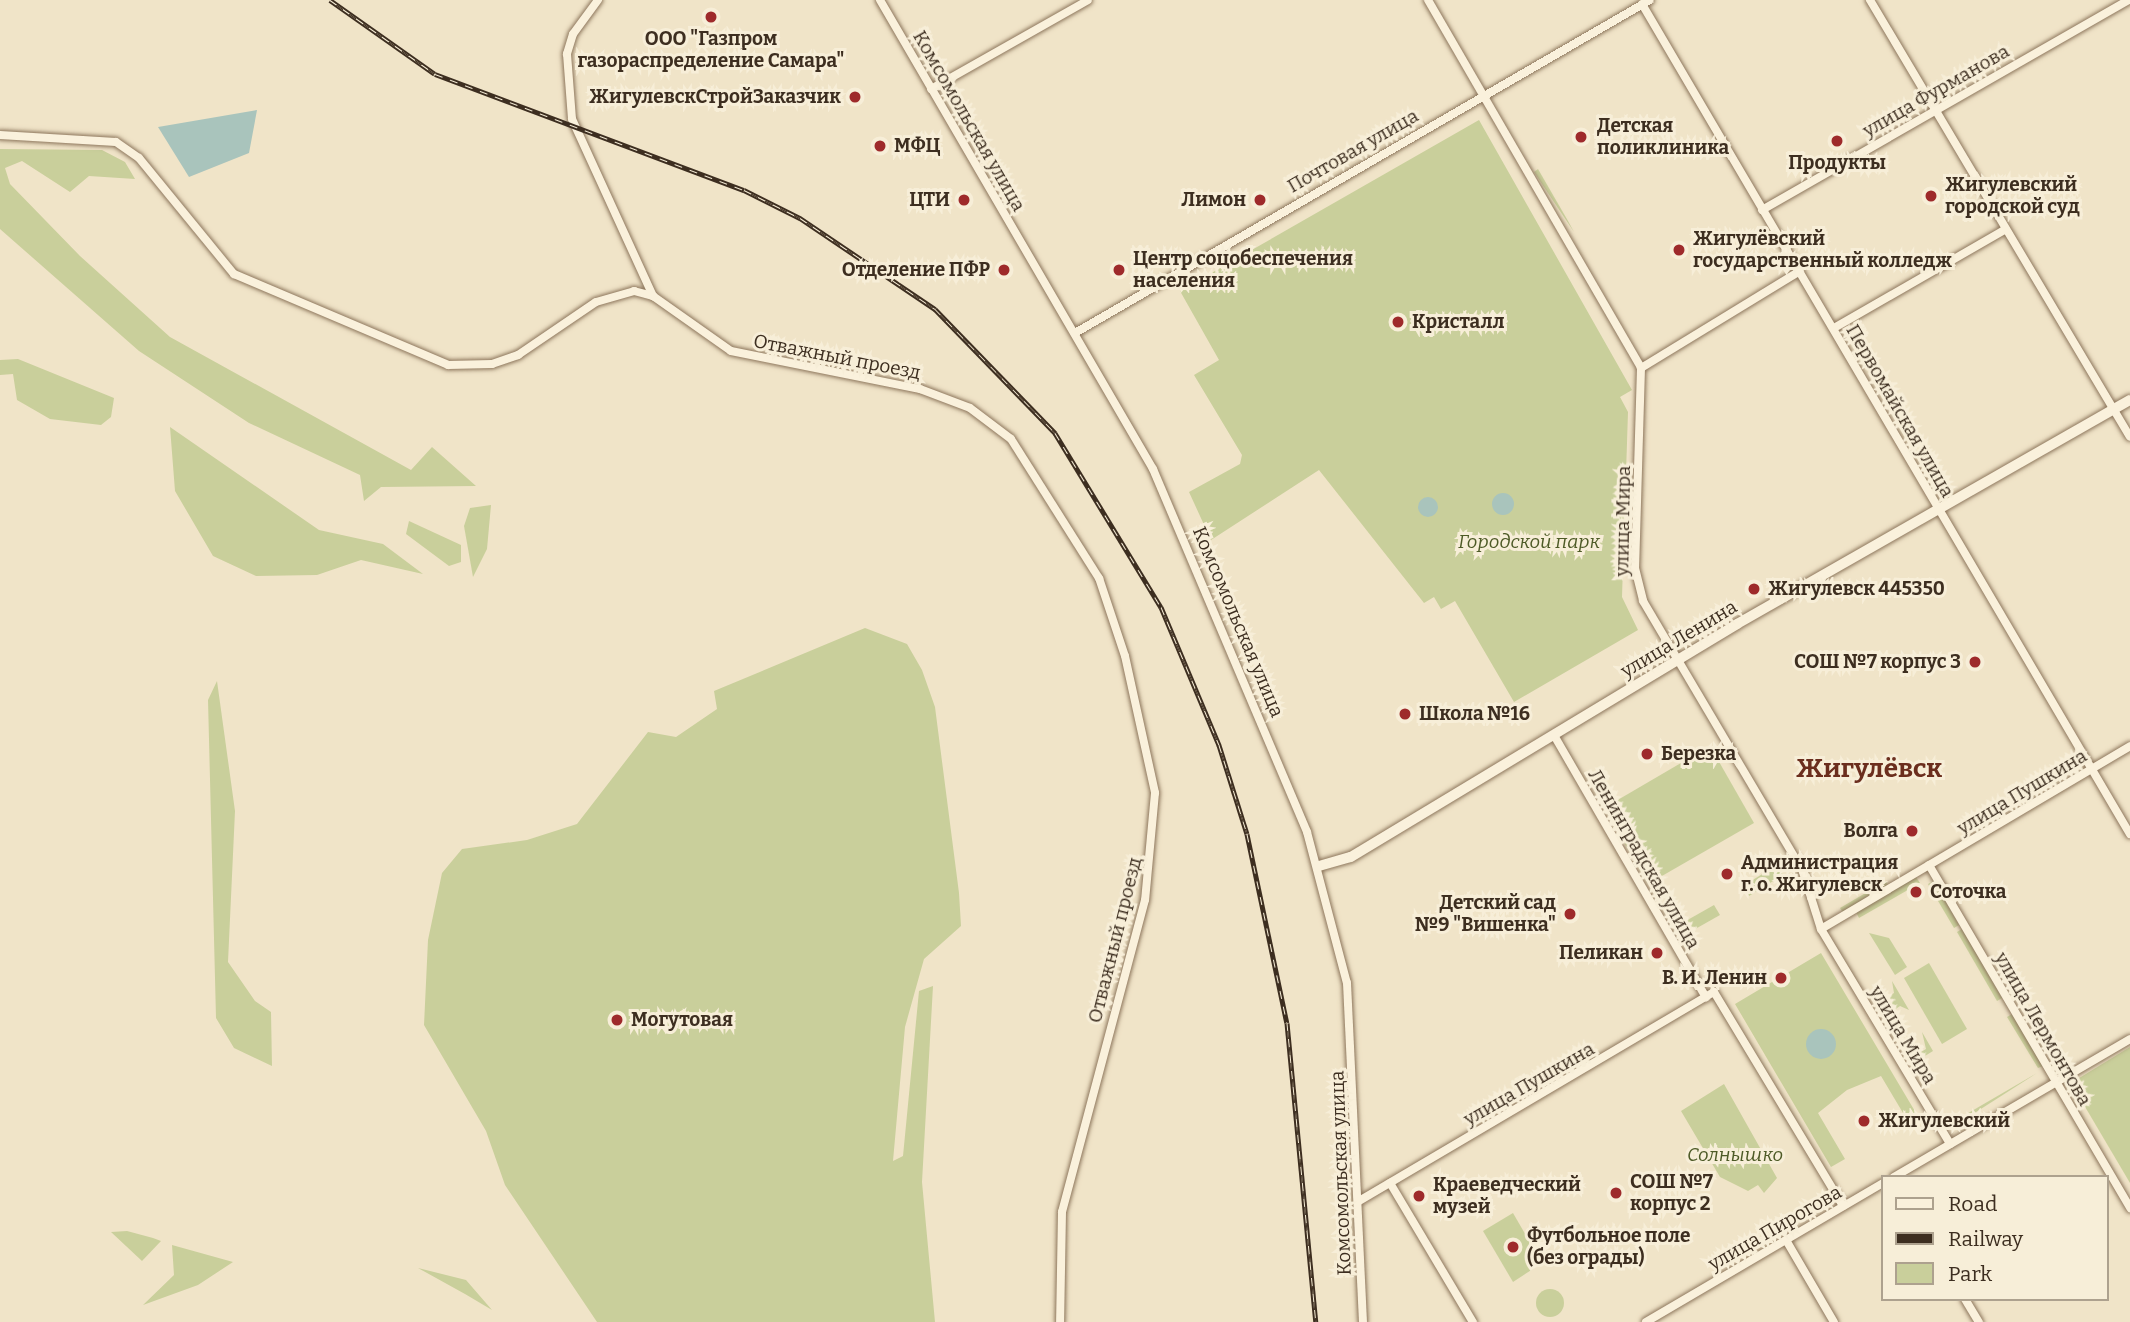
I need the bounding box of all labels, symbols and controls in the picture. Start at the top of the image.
marker: ООО "Газпром газораспределение Самара" [703,9,719,25]
street label: Комсомольская улица [908,27,1030,215]
place label: ООО "Газпром газораспределение Самара" [578,28,844,72]
street label: улица Фурманова [1859,40,2013,142]
place label: ЖигулевскСтройЗаказчик [589,86,841,108]
marker: ЖигулевскСтройЗаказчик [847,89,863,105]
street label: Почтовая улица [1283,104,1423,198]
place label: Детская поликлиника [1597,115,1729,159]
marker: Детская поликлиника [1571,127,1591,147]
marker: Продукты [1829,133,1845,149]
place label: МФЦ [894,135,941,157]
marker: МФЦ [872,138,888,154]
place label: Продукты [1788,152,1886,174]
place label: Жигулевский городской суд [1945,174,2080,218]
marker: Жигулевский городской суд [1923,188,1939,204]
place label: ЦТИ [909,189,950,211]
place label: Лимон [1181,189,1246,211]
marker: ЦТИ [956,192,972,208]
marker: Лимон [1252,192,1268,208]
place label: Жигулёвский государственный колледж [1693,228,1952,272]
marker: Жигулёвский государственный колледж [1671,242,1687,258]
place label: Центр соцобеспечения населения [1133,248,1353,292]
place label: Отделение ПФР [842,259,990,281]
marker: Отделение ПФР [996,262,1012,278]
marker: Центр соцобеспечения населения [1111,262,1127,278]
place label: Кристалл [1412,311,1504,333]
marker: Кристалл [1390,314,1406,330]
street label: Первомайская улица [1841,320,1959,502]
street label: Отважный проезд [751,330,923,384]
street label: улица Мира [1611,465,1635,577]
street label: Комсомольская улица [1187,523,1289,721]
park label: Городской парк [1458,531,1600,553]
place label: Жигулевск 445350 [1768,578,1945,600]
marker: Жигулевск 445350 [1746,581,1762,597]
street label: улица Ленина [1617,595,1741,683]
place label: СОШ №7 корпус 3 [1794,651,1961,673]
marker: СОШ №7 корпус 3 [1967,654,1983,670]
place label: Школа №16 [1419,703,1530,725]
marker: Школа №16 [1397,706,1413,722]
place label: Березка [1661,743,1736,765]
street label: улица Пушкина [1953,744,2091,840]
marker: Березка [1639,746,1655,762]
district label: Жигулёвск [1796,753,1942,785]
street label: Ленинградская улица [1583,765,1705,953]
place label: Волга [1843,820,1898,842]
marker: Волга [1904,823,1920,839]
place label: Администрация г. о. Жигулевск [1741,852,1898,896]
street label: Отважный проезд [1083,855,1147,1025]
marker: Администрация г. о. Жигулевск [1719,866,1735,882]
place label: Соточка [1930,881,2006,903]
marker: Соточка [1908,884,1924,900]
place label: Детский сад №9 "Вишенка" [1415,892,1556,936]
marker: Детский сад №9 "Вишенка" [1562,906,1578,922]
place label: Пеликан [1559,942,1643,964]
marker: Пеликан [1649,945,1665,961]
street label: улица Лермонтова [1990,948,2096,1110]
place label: В. И. Ленин [1662,967,1767,989]
marker: В. И. Ленин [1773,970,1789,986]
street label: улица Мира [1865,982,1941,1088]
place label: Могутовая [631,1009,733,1031]
marker: Могутовая [609,1012,625,1028]
street label: улица Пушкина [1460,1037,1598,1131]
street label: Комсомольская улица [1326,1070,1356,1276]
place label: Жигулевский [1878,1110,2010,1132]
marker: Жигулевский [1856,1113,1872,1129]
park label: Солнышко [1687,1144,1783,1166]
place label: СОШ №7 корпус 2 [1630,1171,1713,1215]
place label: Краеведческий музей [1433,1174,1581,1218]
legend [1882,1175,2109,1301]
street label: улица Пирогова [1704,1181,1846,1275]
marker: СОШ №7 корпус 2 [1608,1185,1624,1201]
marker: Краеведческий музей [1411,1188,1427,1204]
text: Road [1948,1191,1997,1217]
place label: Футбольное поле (без ограды) [1527,1225,1691,1269]
text: Railway [1948,1226,2023,1252]
marker: Футбольное поле (без ограды) [1505,1239,1521,1255]
text: Park [1948,1261,1992,1287]

